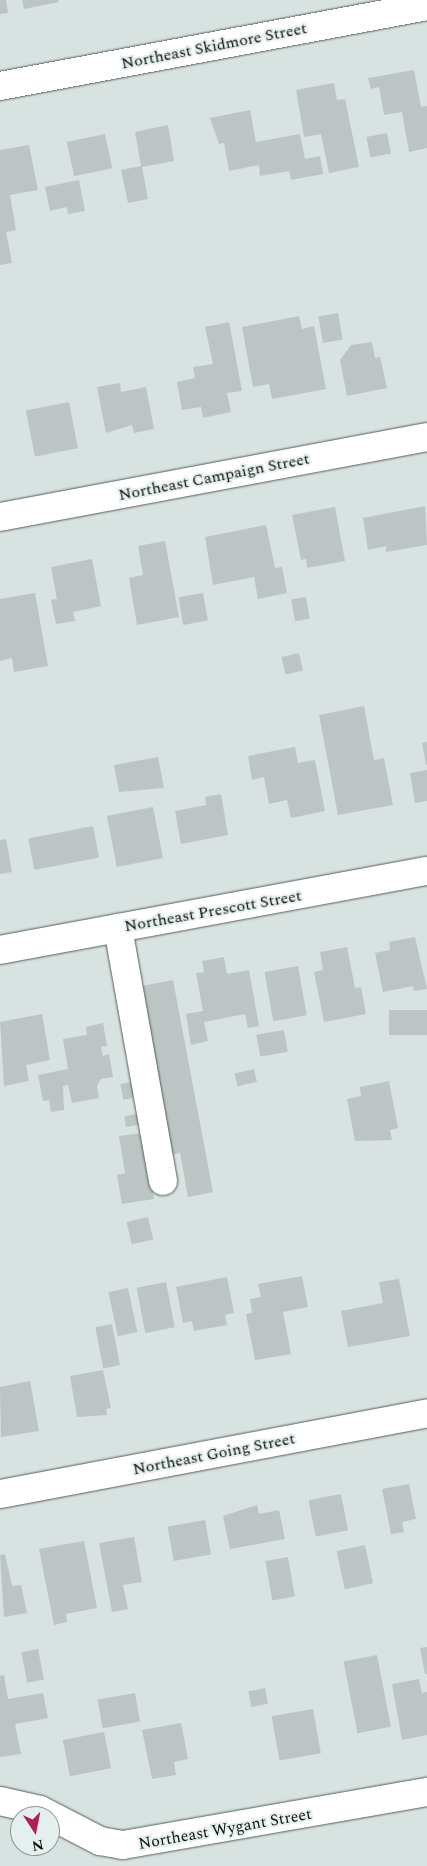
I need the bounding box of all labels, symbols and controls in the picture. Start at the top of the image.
street label: Northeast Skidmore Street [120,19,308,73]
street label: Northeast Campaign Street [117,449,311,505]
street label: Northeast Prescott Street [123,886,303,936]
street label: Northeast Going Street [131,1429,297,1479]
street label: Northeast Wygant Street [137,1804,313,1854]
north arrow [10,1806,60,1856]
text: N [30,1834,45,1857]

